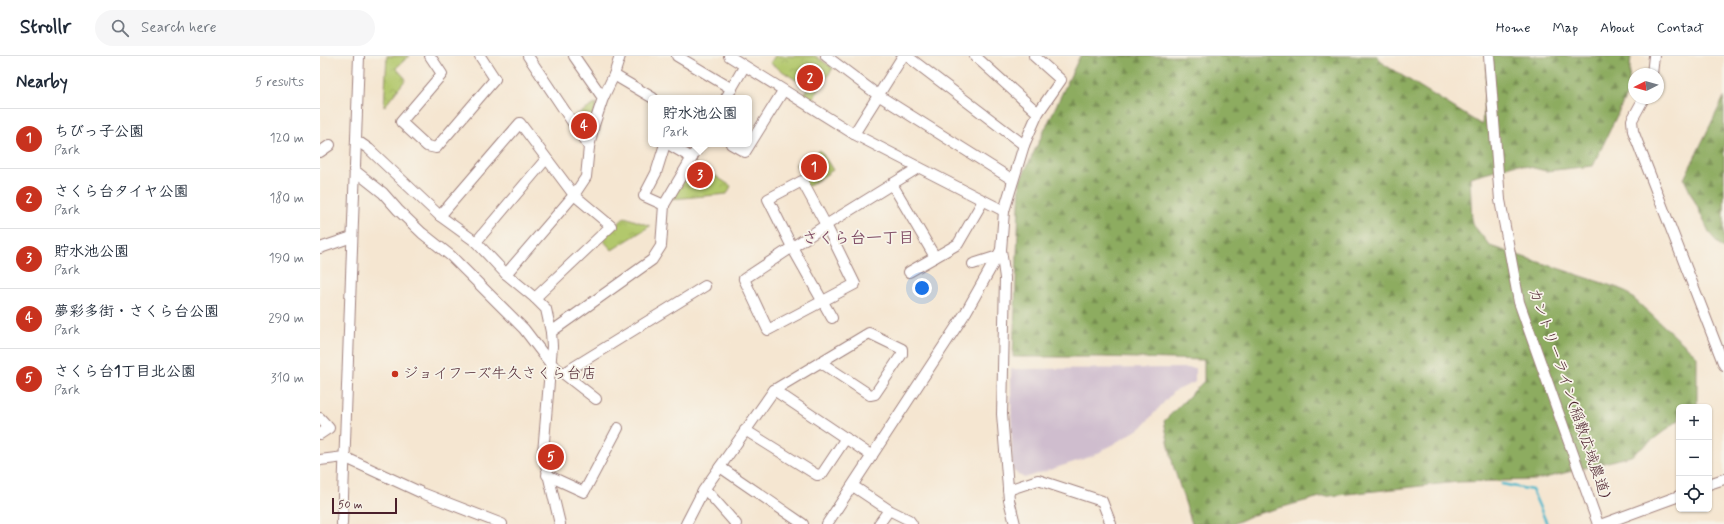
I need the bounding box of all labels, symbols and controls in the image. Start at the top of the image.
search box [95,10,375,46]
text: Strollr [20,15,71,40]
icon: search [109,17,131,39]
text: Search here [141,18,217,38]
text: Home [1496,19,1530,37]
text: Map [1552,19,1578,37]
text: About [1600,19,1635,37]
text: Contact [1657,19,1704,37]
pin: 2 [797,63,823,93]
north arrow [1628,68,1664,104]
text: Nearby [16,71,68,93]
text: 5 results [255,74,304,91]
popup [648,95,752,147]
text: 貯水池公園 [662,104,738,124]
pin: 4 [571,111,597,141]
text: ちびっ子公園 [54,122,144,142]
text: Park [662,124,688,141]
text: 1 [26,130,32,147]
text: 120 m [270,130,304,147]
text: Park [54,142,80,159]
pin: 1 [801,152,827,182]
pin: 3 [687,160,713,190]
text: さくら台タイヤ公園 [54,182,188,202]
text: 2 [26,190,32,207]
text: 180 m [269,190,304,207]
text: Park [54,202,80,219]
district label: さくら台一丁目 [802,228,914,249]
text: 貯水池公園 [54,242,129,262]
text: 3 [26,250,32,267]
text: 190 m [269,250,304,267]
text: Park [54,262,80,279]
your location [912,278,932,298]
street label: カントリーライン(稲敷広域農道) [1524,285,1615,501]
text: 夢彩多街・さくら台公園 [54,302,219,322]
text: 4 [25,310,33,327]
text: 290 m [268,310,304,327]
text: Park [54,322,80,339]
text: さくら台1丁目北公園 [54,362,196,382]
place label: ジョイフーズ牛久さくら台店 [403,364,597,384]
marker: ジョイフーズ牛久さくら台店 [390,369,400,379]
text: 5 [25,370,33,387]
text: 310 m [271,370,304,387]
text: Park [54,382,80,399]
map controls [1676,404,1712,512]
button: + [1676,404,1712,440]
button: − [1676,440,1712,476]
pin: 5 [538,442,564,472]
button: locate [1676,476,1712,512]
scale bar [332,496,397,515]
text: 50 m [338,498,363,512]

